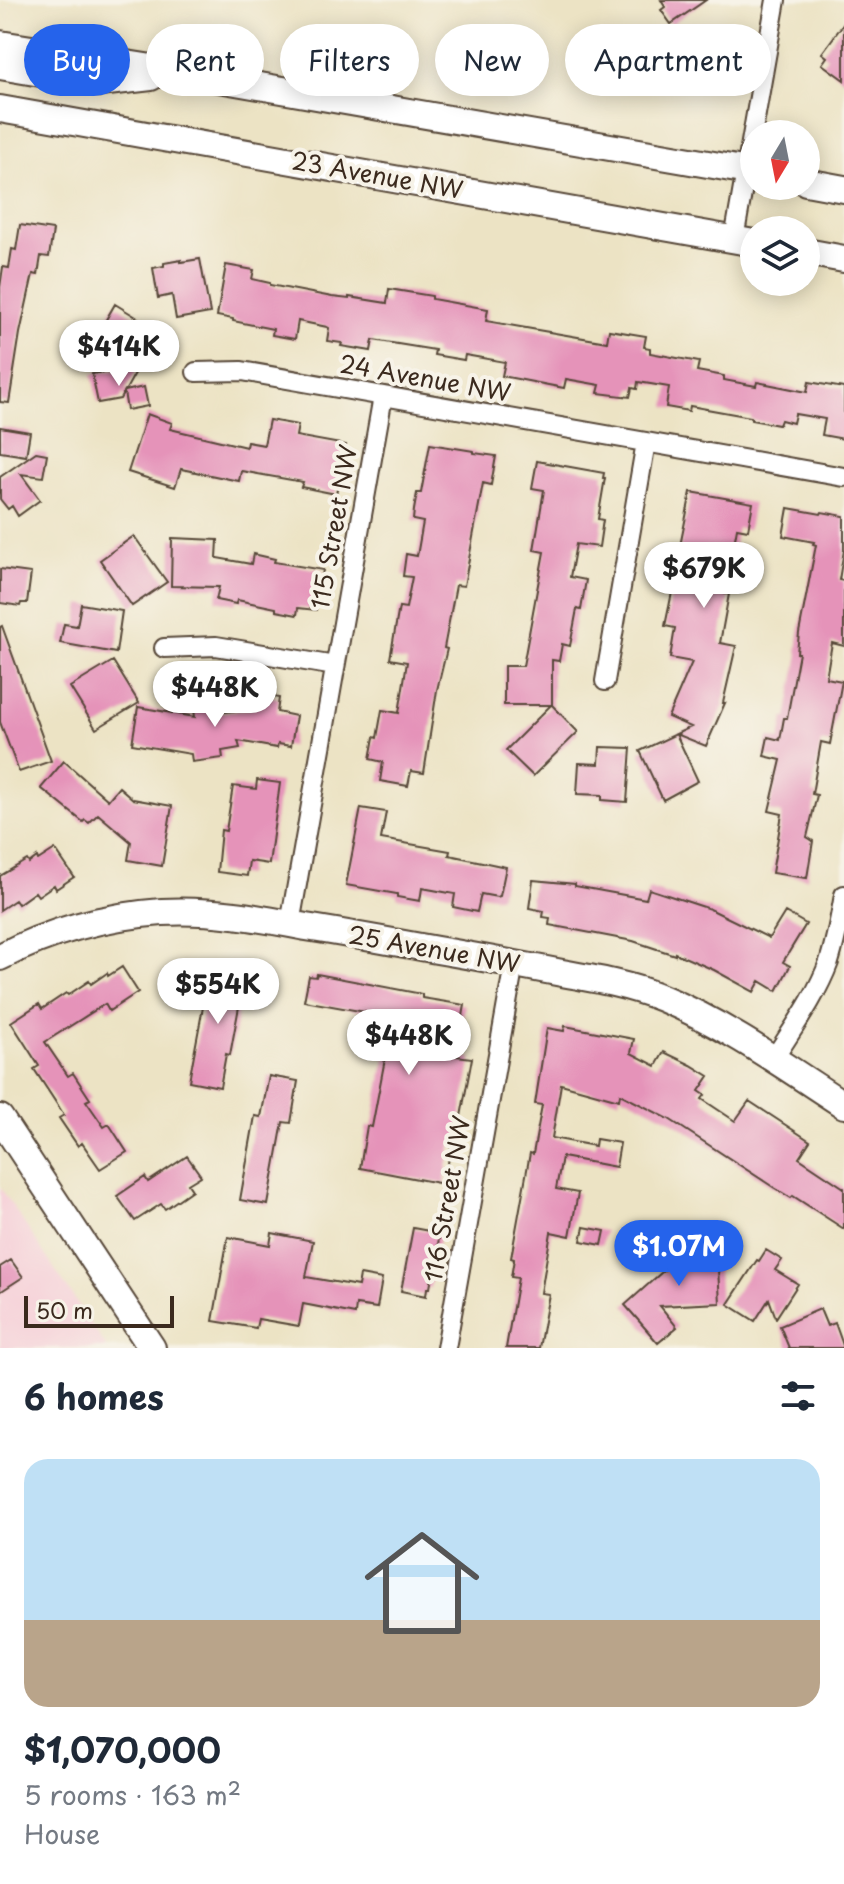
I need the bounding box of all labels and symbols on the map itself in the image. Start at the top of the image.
north arrow [740,120,820,200]
street label: 23 Avenue NW [289,141,466,207]
pin: $414K [63,320,175,388]
street label: 24 Avenue NW [337,344,514,410]
street label: 115 Street NW [301,441,365,612]
pin: $679K [648,542,760,610]
pin: $448K [159,661,271,729]
street label: 25 Avenue NW [346,915,523,981]
pin: $554K [162,958,274,1026]
pin: $448K [353,1009,465,1077]
street label: 116 Street NW [414,1113,478,1285]
pin: $1.07M [614,1220,744,1288]
scale bar [24,1292,174,1328]

